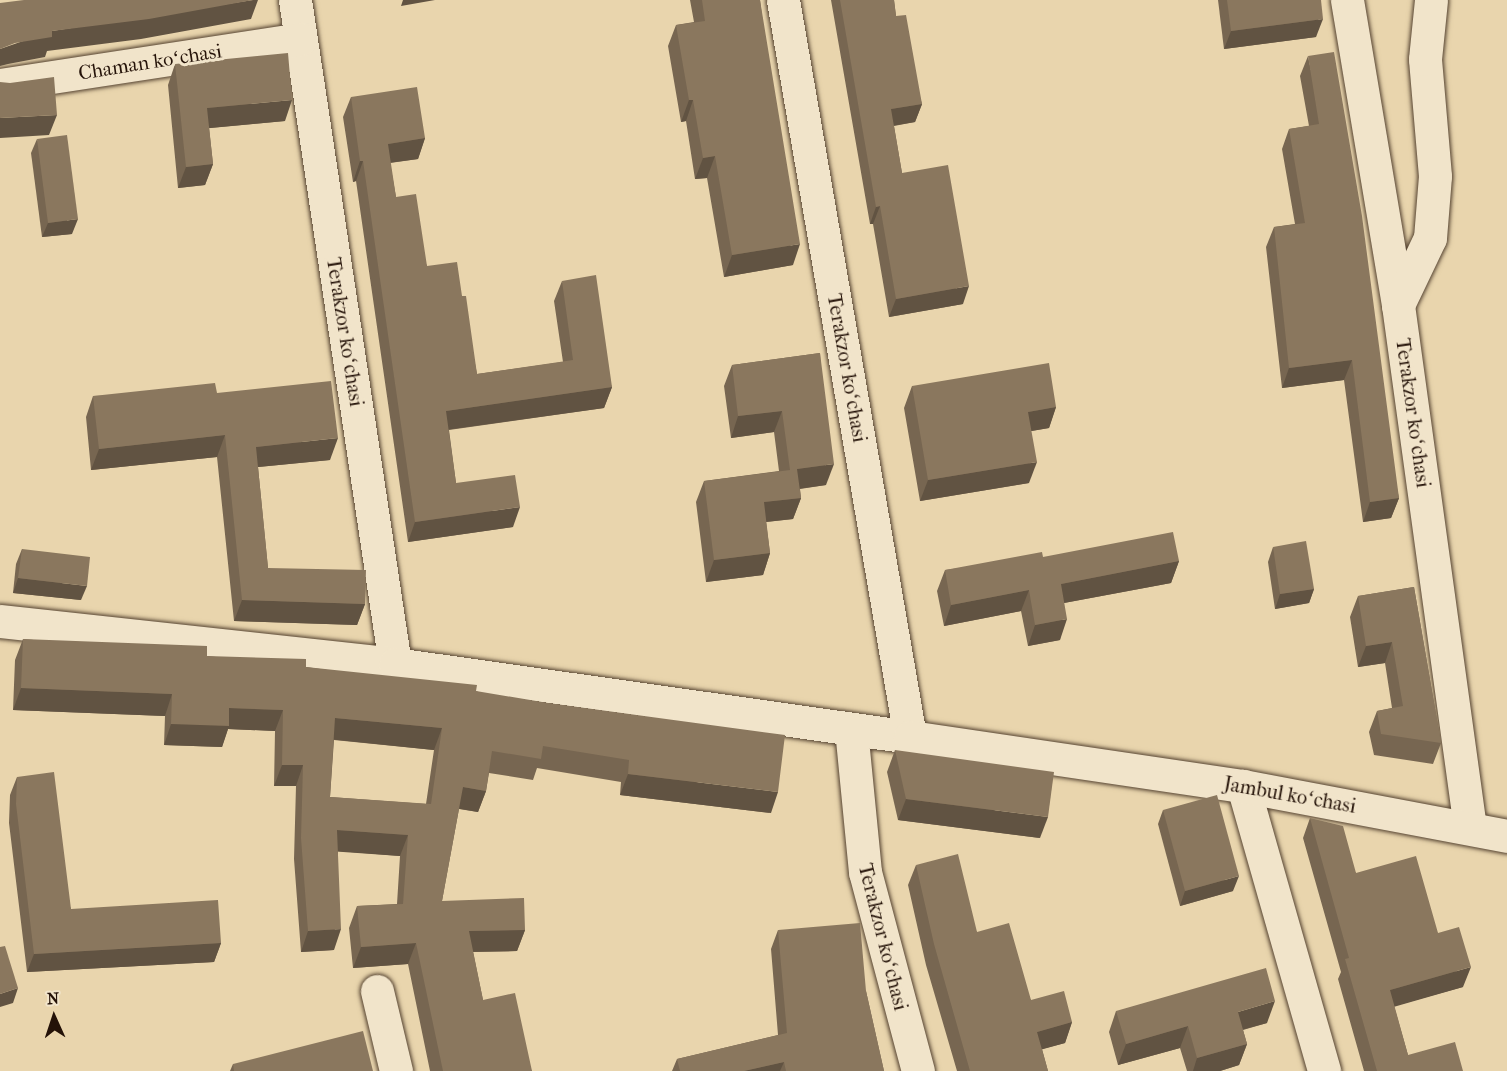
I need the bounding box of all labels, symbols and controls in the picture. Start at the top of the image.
street label: Chaman koʻchasi [77,39,223,85]
street label: Terakzor koʻchasi [321,256,369,408]
street label: Terakzor koʻchasi [822,292,872,444]
street label: Terakzor koʻchasi [1391,337,1435,489]
street label: Jambul koʻchasi [1222,772,1358,818]
street label: Terakzor koʻchasi [853,861,913,1013]
north arrow [24,987,84,1047]
text: N [46,989,60,1008]

